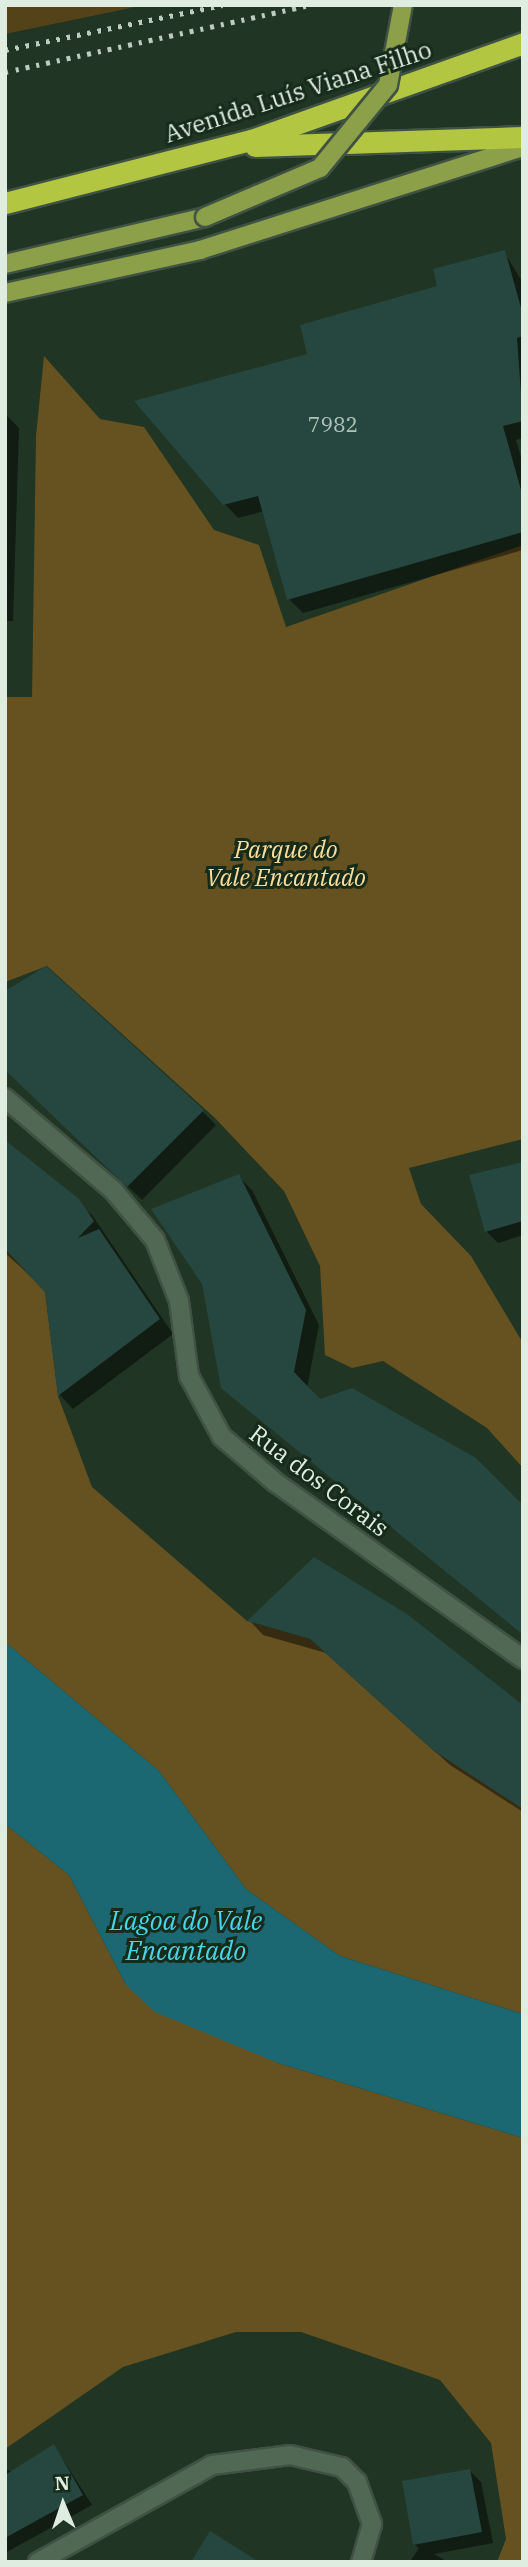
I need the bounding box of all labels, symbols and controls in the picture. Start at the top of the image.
street label: Avenida Luís Viana Filho [161,35,435,149]
house number: 7982 [308,411,358,437]
park label: Parque do Vale Encantado [206,836,366,892]
street label: Rua dos Corais [244,1419,394,1543]
water label: Lagoa do Vale Encantado [110,1905,262,1966]
north arrow [28,2469,98,2539]
text: N [54,2471,70,2495]

